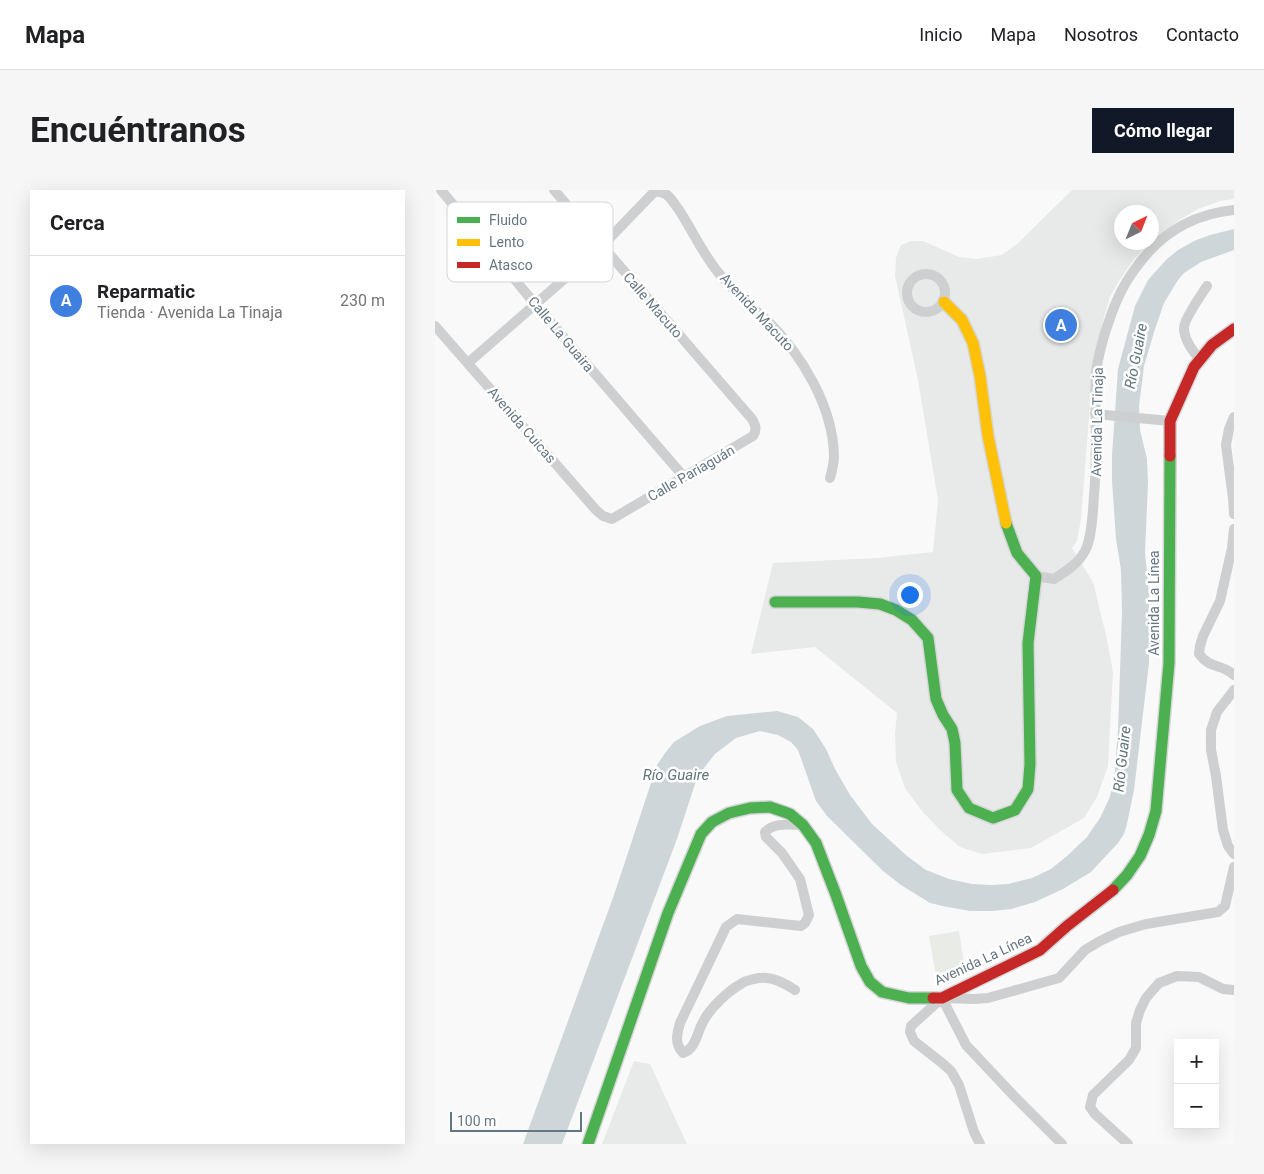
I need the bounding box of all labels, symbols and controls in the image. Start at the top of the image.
text: Mapa [25,21,85,49]
text: Inicio [919,24,963,45]
text: Mapa [991,24,1036,45]
text: Nosotros [1064,24,1138,45]
text: Contacto [1166,24,1239,45]
button: Cómo llegar [1092,108,1234,153]
text: Encuéntranos [30,110,246,151]
legend [447,202,613,282]
north arrow [1114,205,1159,250]
text: Cerca [50,211,105,235]
text: Fluido [489,212,527,228]
text: Lento [489,234,524,250]
text: Atasco [489,257,533,273]
street label: Calle Macuto [620,269,686,341]
street label: Avenida Macuto [717,270,797,354]
text: Reparmatic [97,280,195,303]
text: A [61,291,71,310]
text: 230 m [340,291,385,310]
street label: Calle La Guaira [525,293,597,375]
text: Tienda · Avenida La Tinaja [97,303,283,322]
pin: A [1045,306,1077,344]
water label: Río Guaire [1121,321,1151,390]
street label: Avenida La Tinaja [1088,367,1106,477]
street label: Avenida Cuicas [485,384,559,466]
street label: Calle Pariaguán [645,442,737,504]
street label: Avenida La Línea [1146,550,1162,656]
your location [897,582,923,608]
water label: Río Guaire [1110,725,1134,793]
water label: Río Guaire [643,766,709,784]
street label: Avenida La Línea [932,929,1034,989]
map controls [1174,1039,1219,1129]
button: + [1174,1039,1219,1084]
button: − [1174,1084,1219,1129]
scale bar [450,1109,583,1132]
text: 100 m [457,1113,496,1129]

